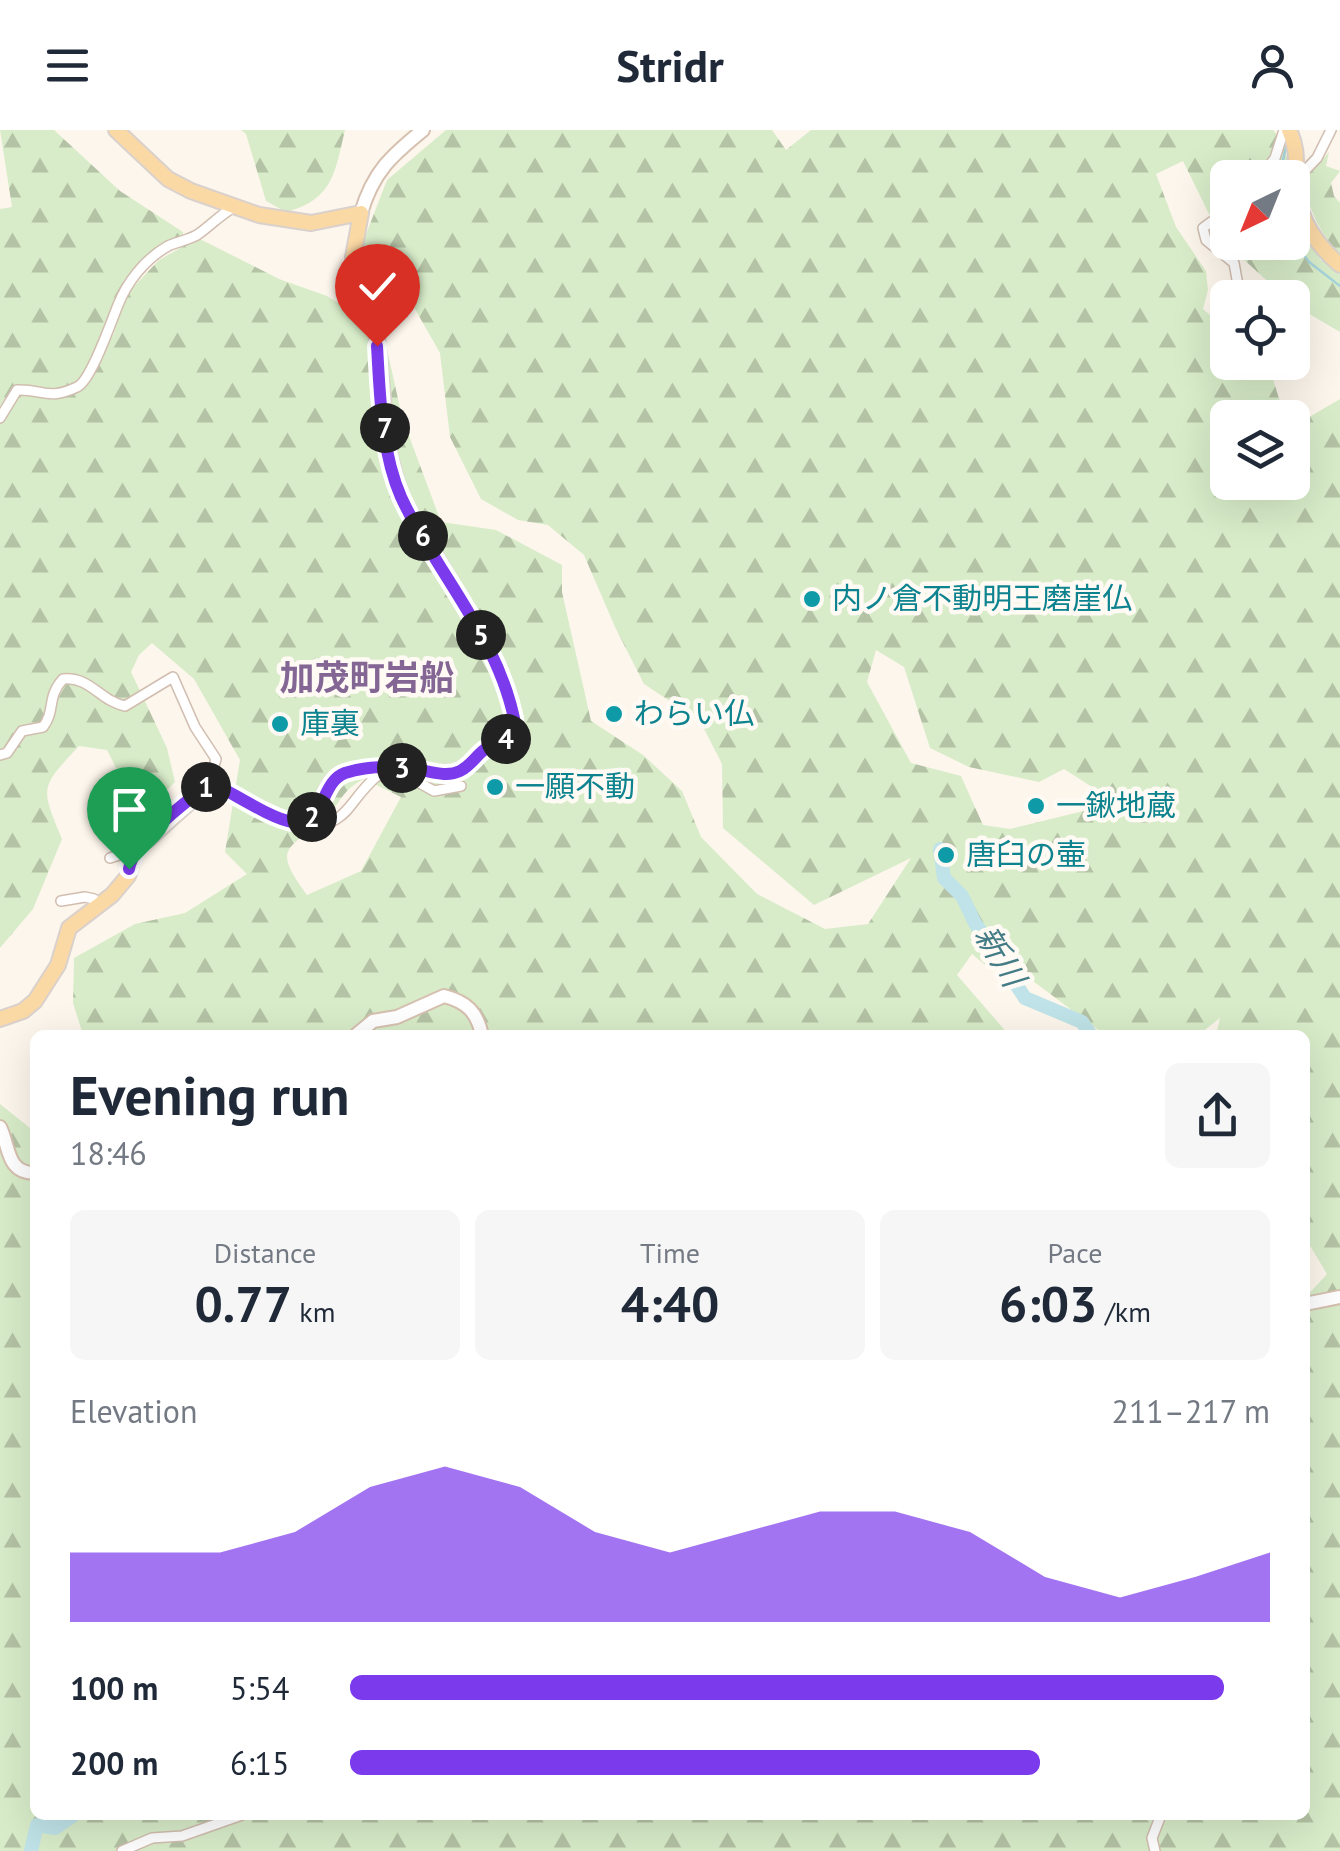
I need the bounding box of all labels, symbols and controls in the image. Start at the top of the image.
text: Stridr [616,36,724,94]
icon: menu [40,38,95,93]
icon: person [1245,38,1300,93]
north arrow [1210,160,1310,260]
map controls [1210,160,1310,500]
pin [335,244,420,347]
icon: check [350,259,405,314]
button: locate [1210,280,1310,380]
button: layers [1210,400,1310,500]
pin: 7 [360,403,410,453]
text: 7 [377,409,393,446]
pin: 6 [398,511,448,561]
text: 6 [415,517,431,554]
place label: 内ノ倉不動明王磨崖仏 [832,578,1132,617]
marker: 内ノ倉不動明王磨崖仏 [801,588,823,610]
pin: 5 [456,610,506,660]
text: 5 [473,616,489,653]
district label: 加茂町岩船 [279,654,455,700]
place label: わらい仏 [634,693,754,732]
place label: 庫裏 [300,703,360,742]
marker: わらい仏 [603,703,625,725]
marker: 庫裏 [269,713,291,735]
pin: 4 [481,714,531,764]
text: 4 [498,720,514,757]
pin: 3 [377,743,427,793]
text: 3 [394,749,410,786]
pin: 1 [181,762,231,812]
place label: 一願不動 [515,766,635,805]
pin [87,767,172,870]
text: 1 [198,768,214,805]
marker: 一願不動 [484,776,506,798]
icon: arrive [102,782,157,837]
place label: 一鍬地蔵 [1056,785,1176,824]
pin: 2 [287,792,337,842]
marker: 一鍬地蔵 [1025,795,1047,817]
text: 2 [304,798,320,835]
place label: 唐臼の壷 [966,834,1086,873]
marker: 唐臼の壷 [935,844,957,866]
water label: 新川 [966,917,1037,996]
text: Evening run [70,1059,350,1130]
button: share [1165,1063,1270,1168]
text: 18:46 [70,1132,147,1174]
text: Distance [214,1234,316,1271]
text: Time [640,1234,700,1271]
text: Pace [1048,1234,1102,1271]
text: 0.77 [195,1271,292,1336]
text: 4:40 [621,1271,719,1336]
text: 6:03 [999,1271,1097,1336]
text: km [292,1293,335,1330]
text: /km [1097,1293,1151,1330]
text: Elevation [70,1390,197,1432]
text: 211–217 m [1111,1390,1270,1432]
text: 100 m [70,1667,158,1709]
text: 5:54 [230,1667,289,1709]
text: 200 m [70,1742,158,1784]
text: 6:15 [230,1742,289,1784]

